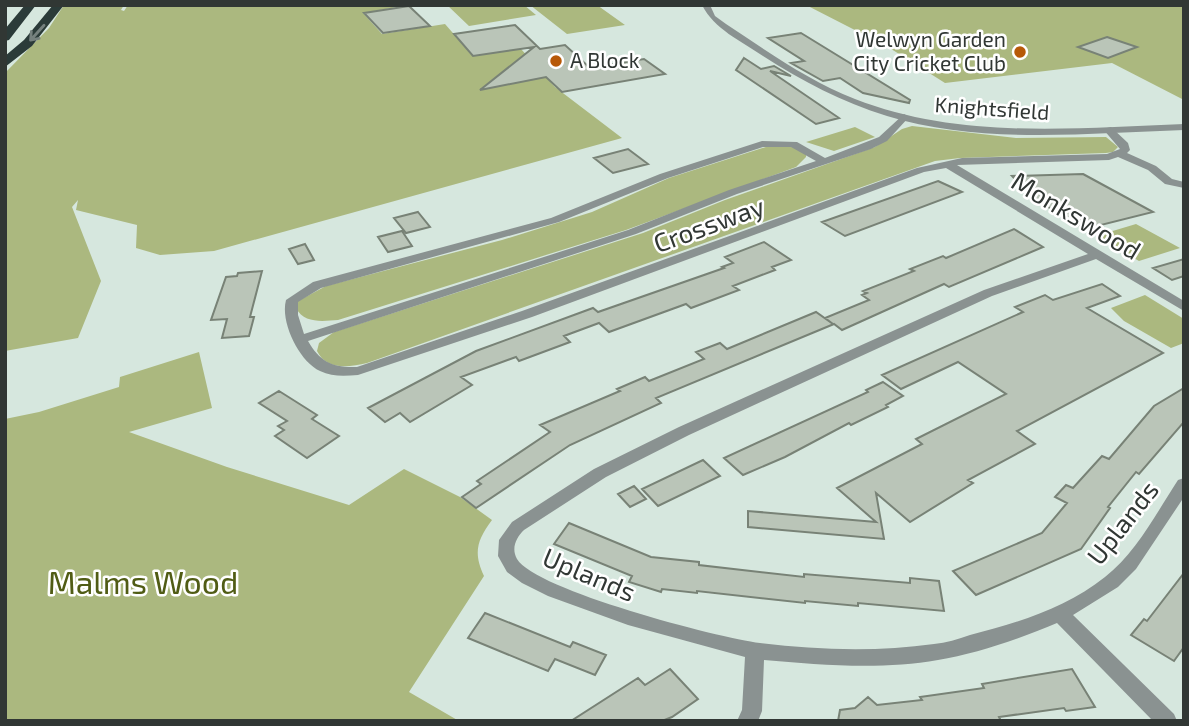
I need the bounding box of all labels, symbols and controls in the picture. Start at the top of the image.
one-way arrow [28,24,45,41]
place label: Welwyn Garden City Cricket Club [853,26,1006,75]
marker: Welwyn Garden City Cricket Club [1012,44,1028,60]
place label: A Block [570,47,640,72]
marker: A Block [548,53,564,69]
street label: Knightsfield [934,91,1050,124]
street label: Monkswood [1007,164,1147,265]
street label: Crossway [649,189,768,258]
street label: Uplands [1080,474,1164,570]
street label: Uplands [539,540,641,607]
park label: Malms Wood [48,562,238,600]

